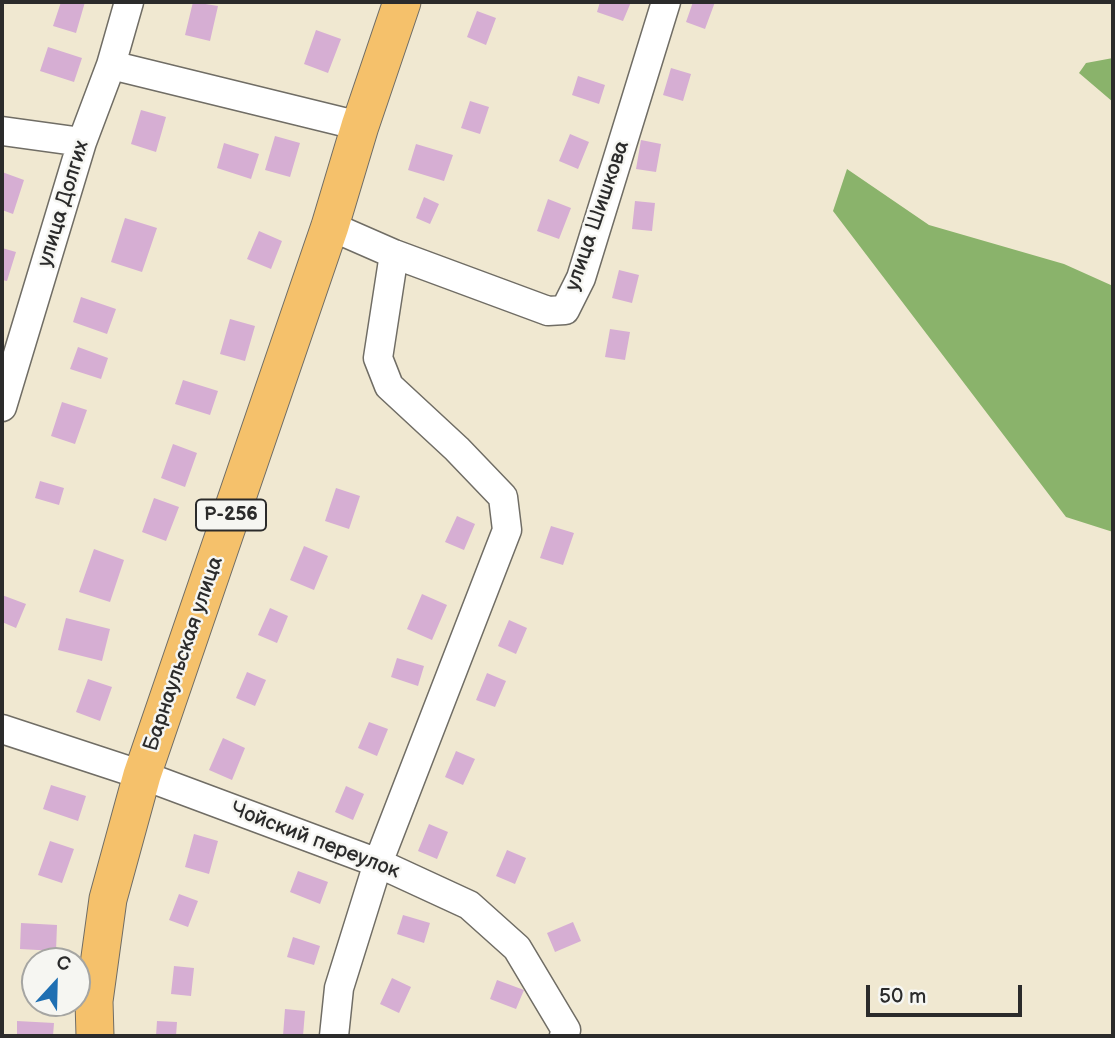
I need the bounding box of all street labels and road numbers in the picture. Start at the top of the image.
street label: улица Долгих [33,138,95,270]
street label: улица Шишкова [560,138,636,294]
road number: Р-256 [196,500,266,530]
street label: Барнаульская улица [139,553,229,755]
street label: Чойский переулок [227,797,403,885]

